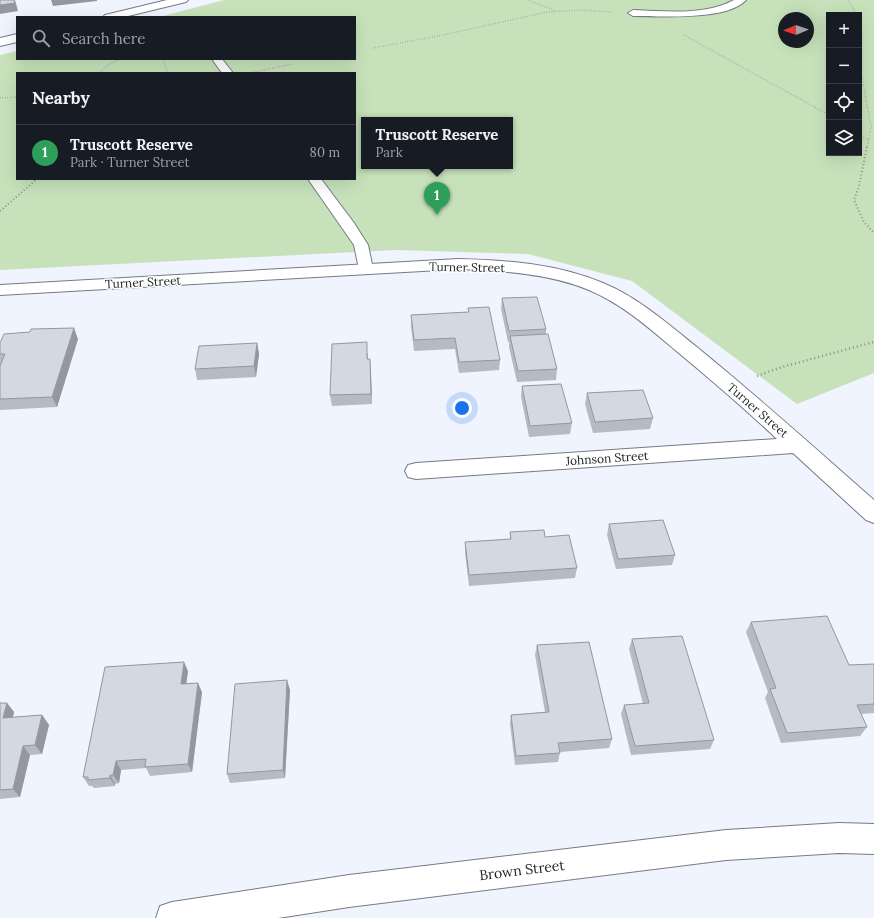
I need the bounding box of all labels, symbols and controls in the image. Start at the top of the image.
north arrow [778,12,814,48]
map controls [826,12,862,156]
button: + [826,12,862,48]
search box [16,16,356,60]
icon: search [30,27,52,49]
text: Search here [62,29,145,48]
button: − [826,48,862,84]
button: locate [826,84,862,120]
text: Nearby [32,87,90,109]
popup [361,117,513,169]
button: layers [826,120,862,156]
text: Truscott Reserve [376,125,498,144]
text: Truscott Reserve [70,135,193,154]
text: 1 [42,144,48,161]
text: 80 m [310,144,340,161]
text: Park [376,144,403,161]
text: Park · Turner Street [70,154,190,171]
pin: 1 [424,182,450,215]
street label: Turner Street [429,259,505,275]
street label: Turner Street [105,273,182,291]
street label: Turner Street [724,379,792,441]
your location [452,398,472,418]
street label: Johnson Street [564,448,649,468]
street label: Brown Street [478,856,566,884]

